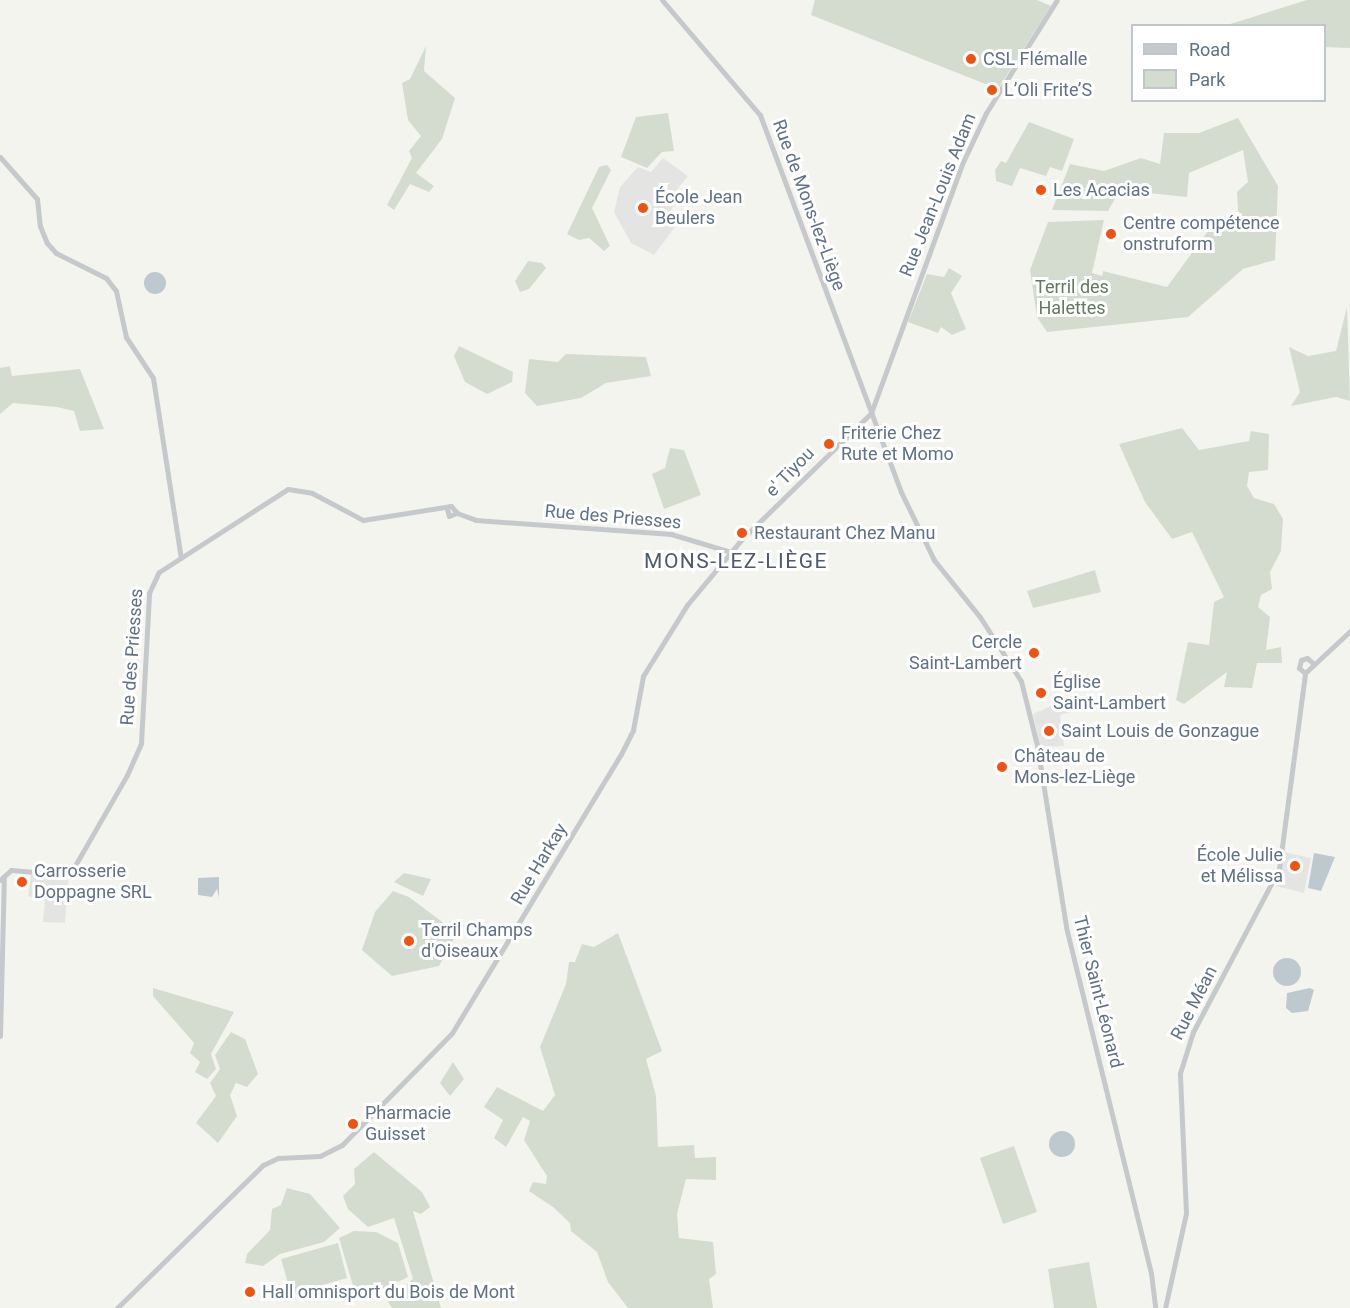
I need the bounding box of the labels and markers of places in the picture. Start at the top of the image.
place label: CSL Flémalle [983,48,1087,70]
marker: CSL Flémalle [964,52,978,66]
place label: L’Oli Frite’S [1004,79,1092,101]
marker: L’Oli Frite’S [985,83,999,97]
place label: Les Acacias [1053,179,1150,201]
marker: Les Acacias [1034,183,1048,197]
place label: École Jean Beulers [655,187,742,230]
marker: École Jean Beulers [636,201,650,215]
place label: Centre compétence onstruform [1123,213,1279,256]
marker: Centre compétence onstruform [1104,227,1118,241]
place label: Friterie Chez Rute et Momo [841,423,954,466]
marker: Friterie Chez Rute et Momo [822,437,836,451]
place label: Restaurant Chez Manu [754,522,935,544]
marker: Restaurant Chez Manu [735,526,749,540]
place label: Cercle Saint-Lambert [909,632,1022,674]
marker: Cercle Saint-Lambert [1027,646,1041,660]
place label: Église Saint-Lambert [1053,672,1166,714]
marker: Église Saint-Lambert [1034,686,1048,700]
place label: Saint Louis de Gonzague [1061,720,1259,742]
marker: Saint Louis de Gonzague [1042,724,1056,738]
place label: Château de Mons-lez-Liège [1014,746,1135,789]
marker: Château de Mons-lez-Liège [995,760,1009,774]
place label: École Julie et Mélissa [1197,845,1283,888]
marker: École Julie et Mélissa [1288,859,1302,873]
place label: Carrosserie Doppagne SRL [34,861,152,904]
marker: Carrosserie Doppagne SRL [15,875,29,889]
place label: Terril Champs d'Oiseaux [421,920,532,962]
marker: Terril Champs d'Oiseaux [402,934,416,948]
place label: Pharmacie Guisset [365,1103,451,1146]
marker: Pharmacie Guisset [346,1117,360,1131]
place label: Hall omnisport du Bois de Mont [262,1281,515,1303]
marker: Hall omnisport du Bois de Mont [243,1285,257,1299]

